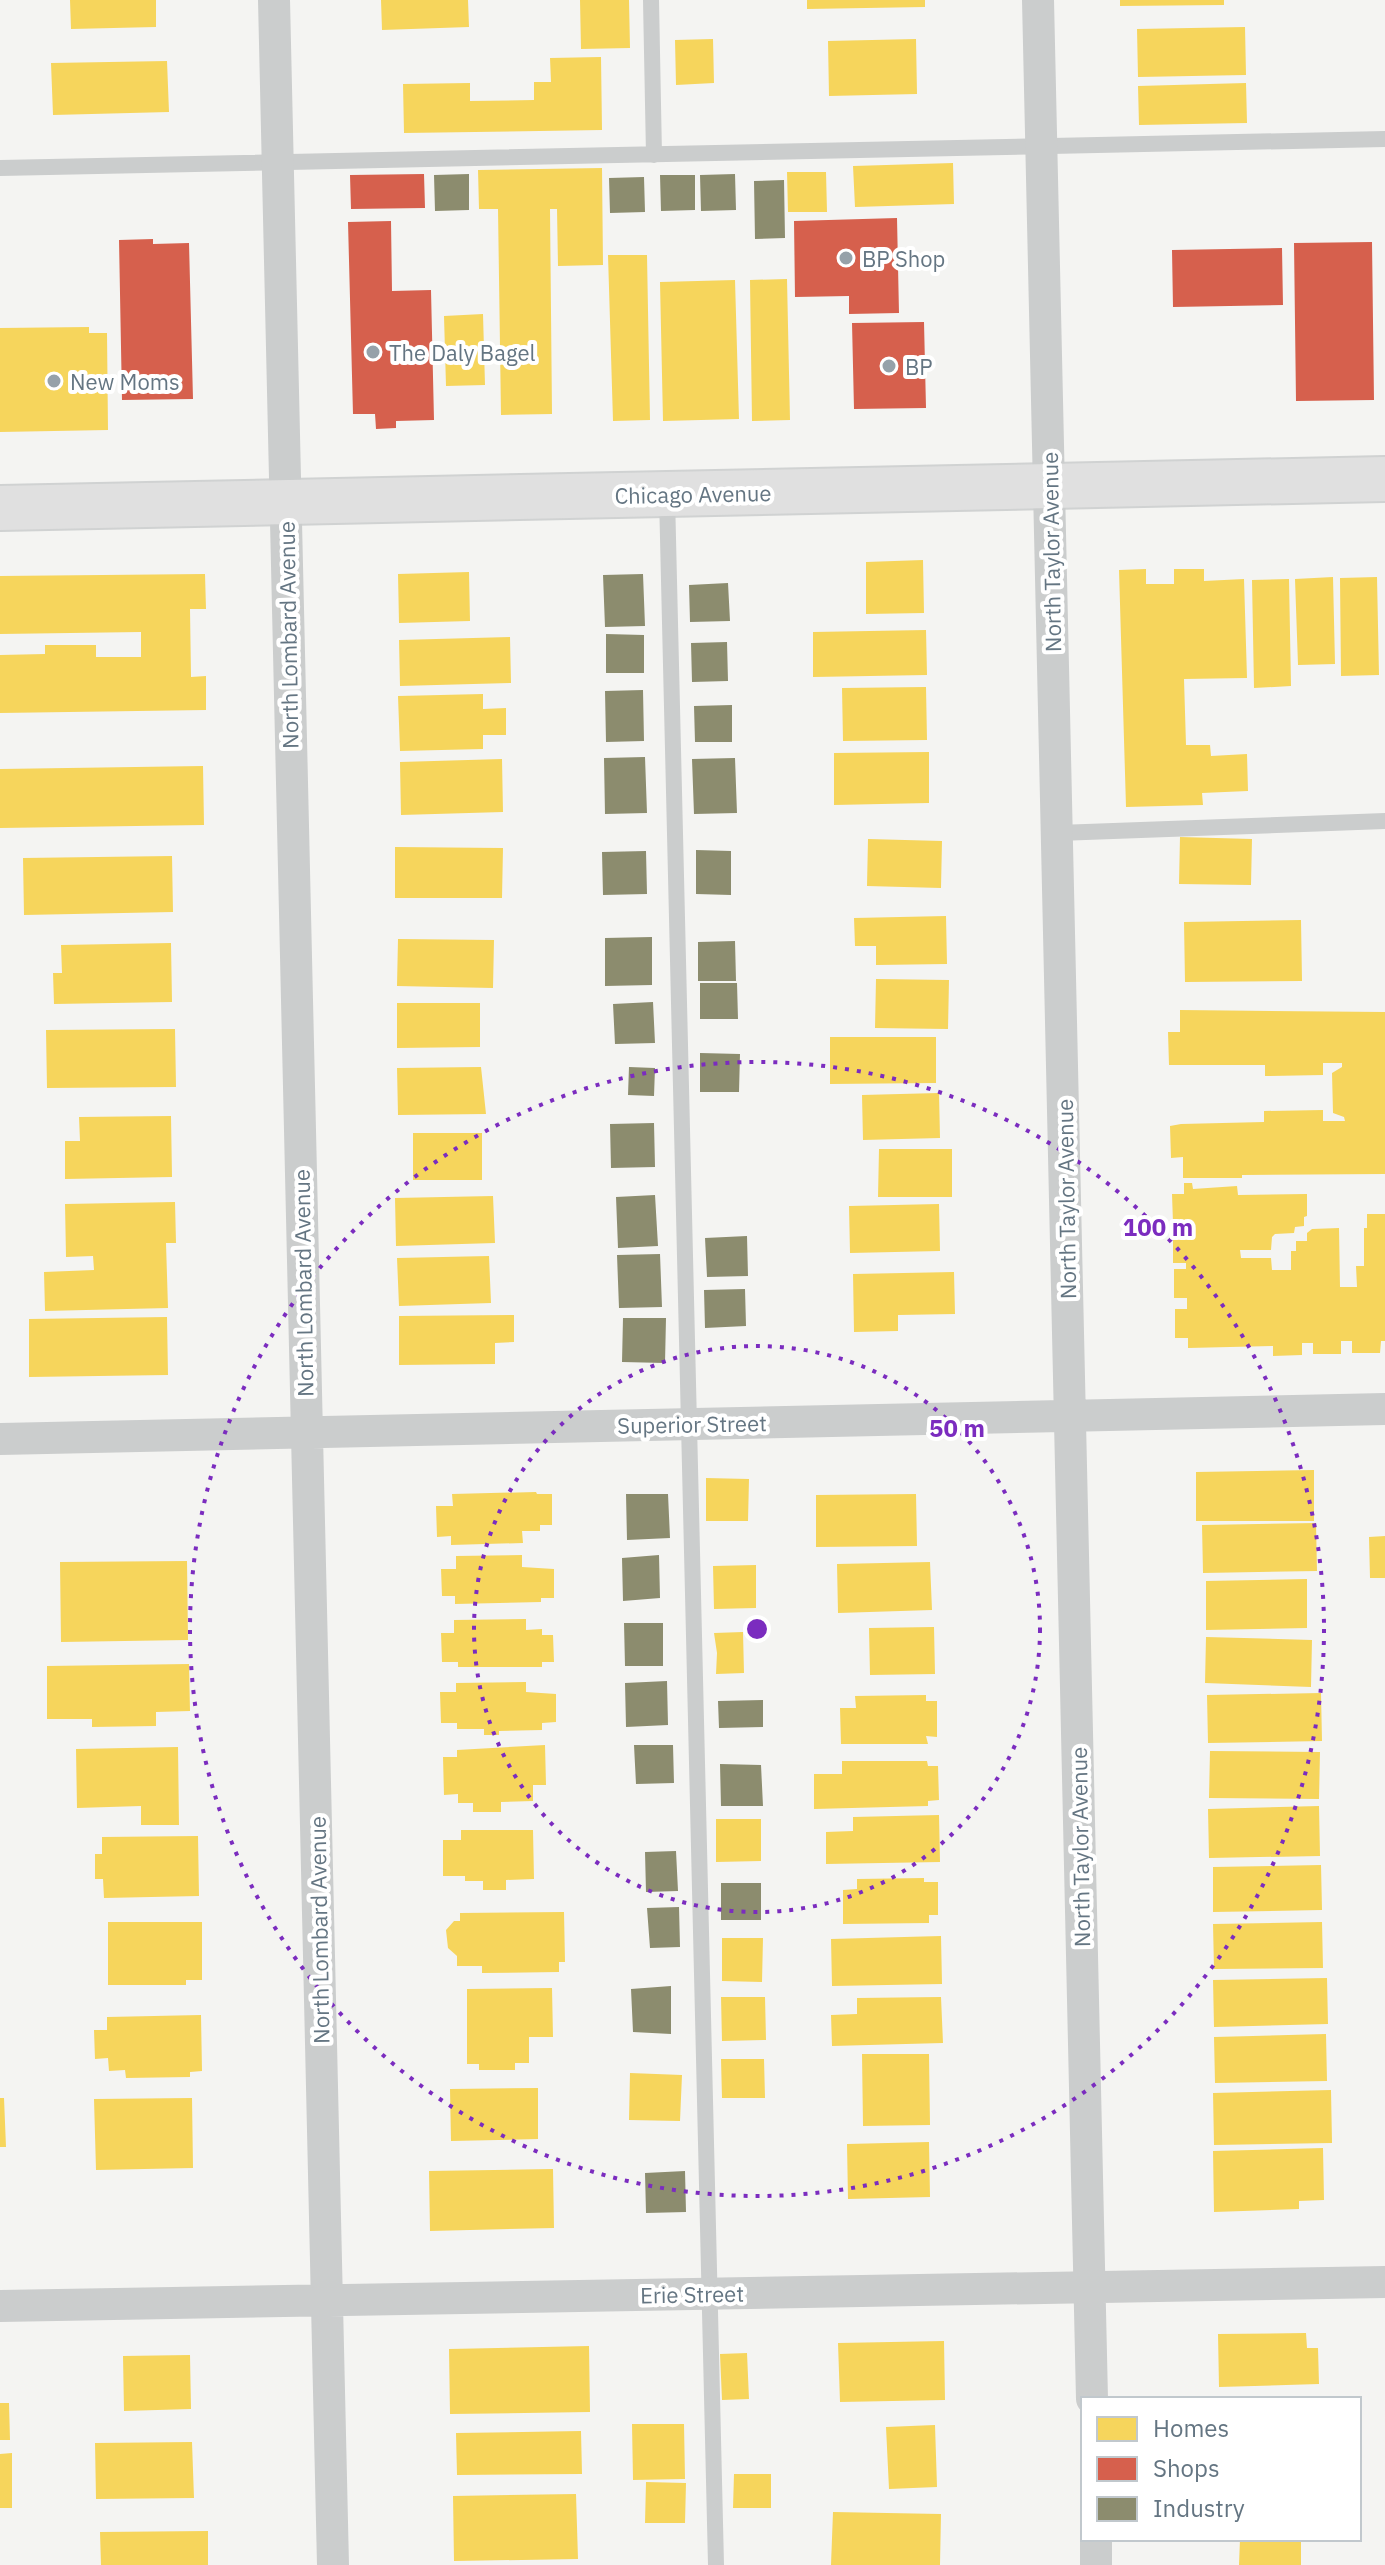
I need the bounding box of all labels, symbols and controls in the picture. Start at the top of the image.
place label: BP Shop [862,244,945,273]
marker: BP Shop [837,249,855,267]
place label: The Daly Bagel [389,338,535,367]
marker: The Daly Bagel [364,343,382,361]
place label: BP [905,352,933,381]
marker: BP [880,357,898,375]
place label: New Moms [70,367,180,396]
marker: New Moms [45,372,63,390]
street label: North Taylor Avenue [1035,452,1067,652]
street label: Chicago Avenue [614,478,772,510]
street label: North Lombard Avenue [272,521,304,749]
street label: North Taylor Avenue [1050,1099,1082,1299]
street label: North Lombard Avenue [287,1169,319,1397]
text: 100 m [1123,1211,1193,1243]
street label: Superior Street [617,1408,767,1440]
text: 50 m [929,1412,985,1444]
centre of rings [743,1615,771,1643]
street label: North Taylor Avenue [1064,1747,1096,1947]
street label: North Lombard Avenue [303,1816,335,2044]
street label: Erie Street [640,2279,744,2309]
legend [1081,2397,1361,2541]
text: Homes [1153,2412,1229,2444]
text: Shops [1153,2452,1220,2484]
text: Industry [1153,2492,1245,2524]

